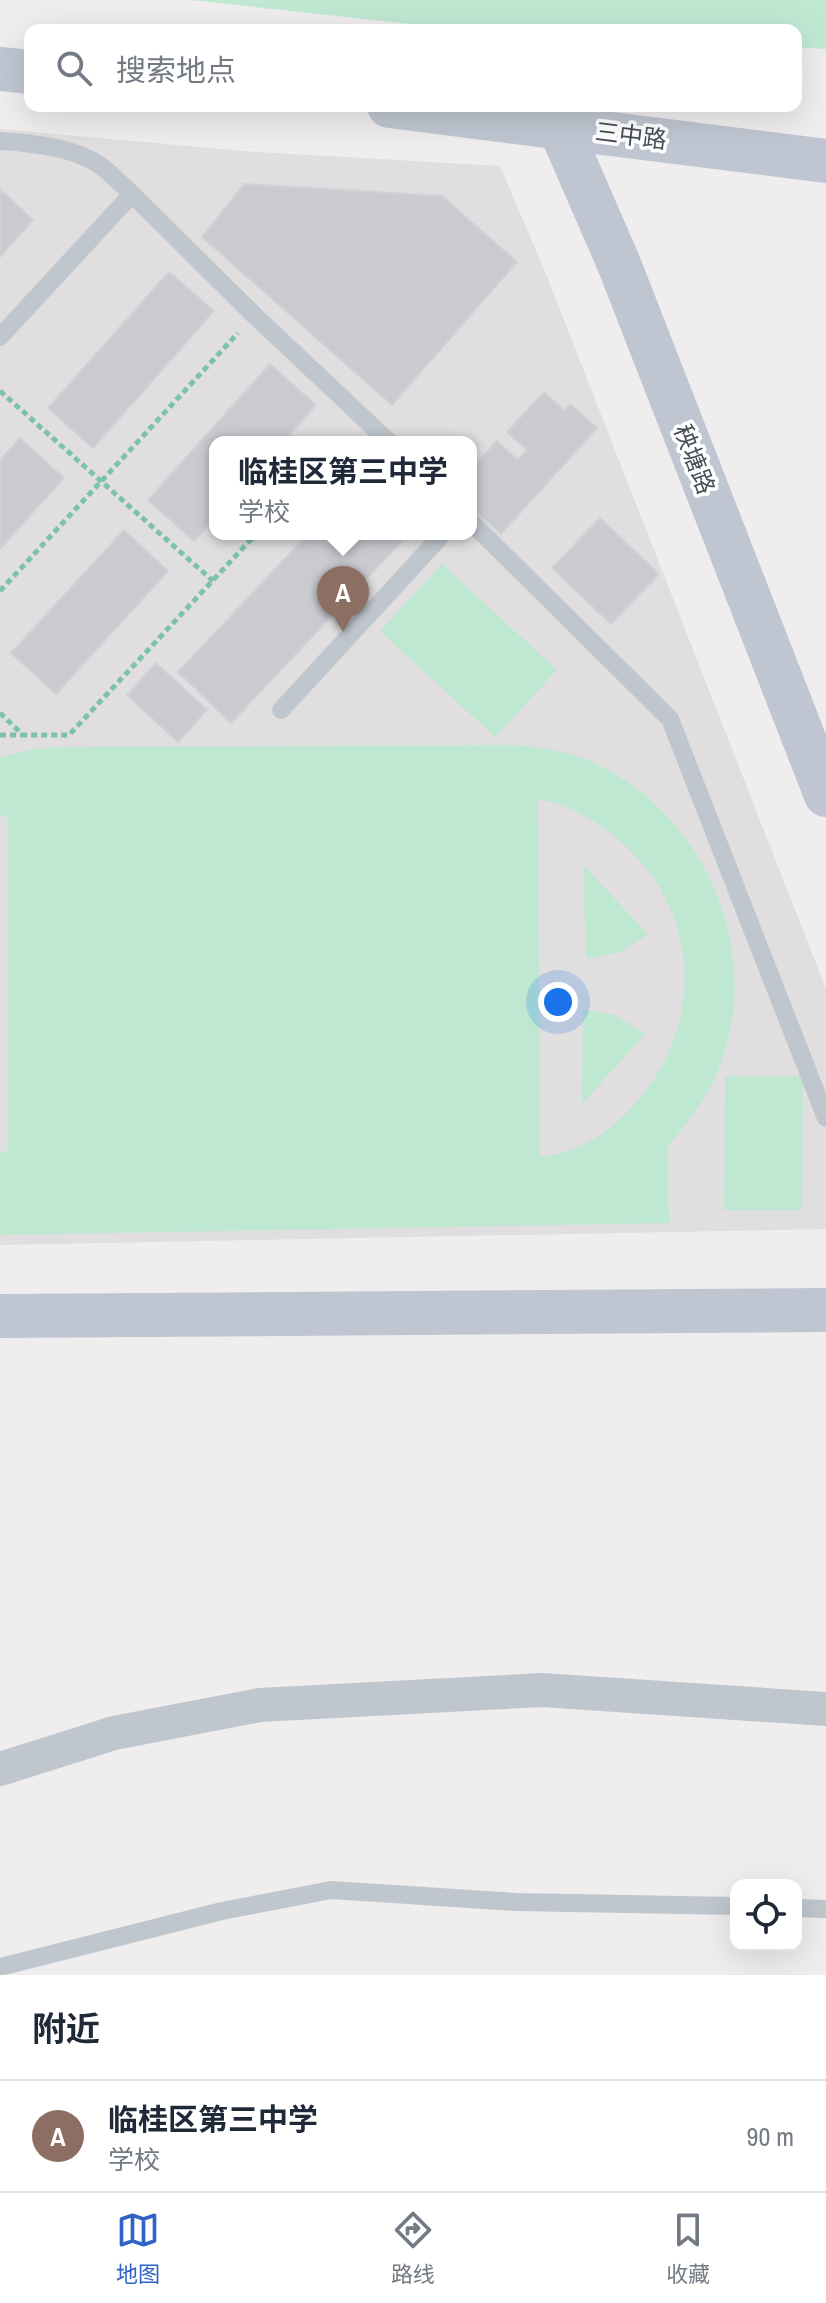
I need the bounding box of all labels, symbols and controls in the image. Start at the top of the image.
search box [24,24,802,112]
icon: search [52,46,96,90]
text: 搜索地点 [116,50,236,90]
street label: 三中路 [593,115,669,155]
street label: 秧塘路 [667,420,723,498]
popup [209,436,477,540]
text: 临桂区第三中学 [238,451,448,491]
text: 学校 [238,494,290,529]
pin: A [317,566,369,632]
your location [538,982,578,1022]
map controls [730,1879,802,1951]
button: locate [730,1879,802,1951]
text: 附近 [32,2006,100,2052]
text: 临桂区第三中学 [108,2099,318,2139]
text: A [50,2119,66,2154]
text: 90 m [747,2119,794,2154]
text: 学校 [108,2142,160,2177]
tab: 地图 [116,2208,160,2289]
tab: 路线 [391,2208,435,2289]
tab: 收藏 [666,2208,710,2289]

